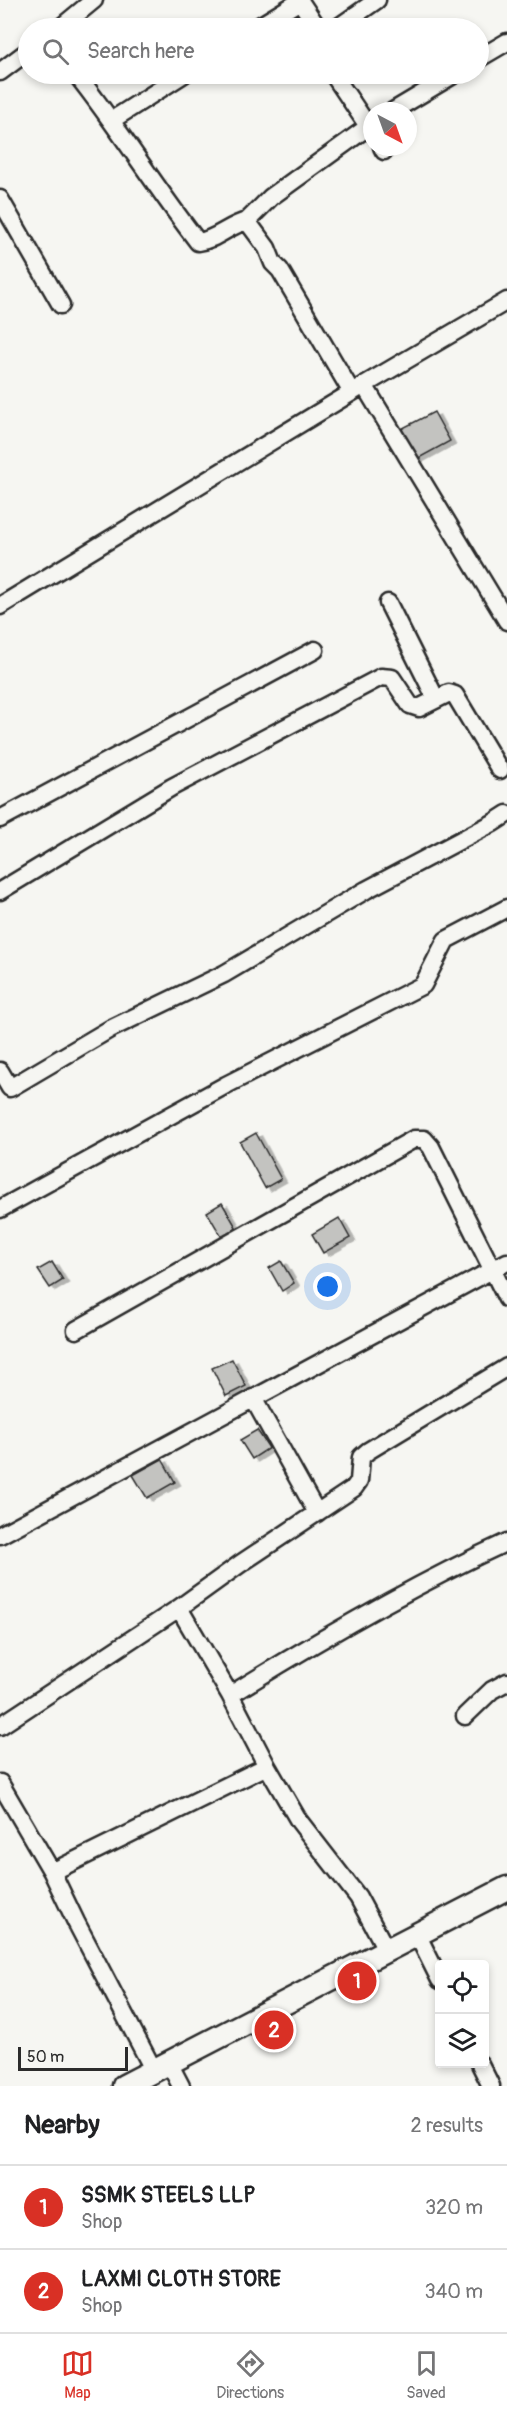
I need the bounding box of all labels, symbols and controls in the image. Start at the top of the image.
search box [18,18,489,84]
icon: search [39,35,72,68]
text: Search here [87,37,194,65]
north arrow [363,102,417,156]
your location [313,1272,342,1301]
pin: 1 [338,1958,376,2004]
map controls [435,1960,489,2068]
button: locate [435,1960,489,2014]
pin: 2 [254,2008,294,2052]
button: layers [435,2014,489,2068]
scale bar [18,2044,128,2072]
text: 50 m [27,2047,64,2067]
text: Nearby [24,2109,100,2141]
text: 2 results [411,2113,483,2138]
text: SSMK STEELS LLP [81,2181,255,2209]
text: 1 [40,2195,47,2220]
text: 320 m [425,2195,483,2220]
text: Shop [81,2209,122,2234]
text: LAXMI CLOTH STORE [81,2265,281,2293]
text: 2 [38,2279,49,2304]
text: 340 m [424,2279,483,2304]
text: Shop [81,2293,122,2318]
tab: Map [61,2347,94,2403]
tab: Directions [216,2347,284,2403]
tab: Saved [406,2347,446,2403]

